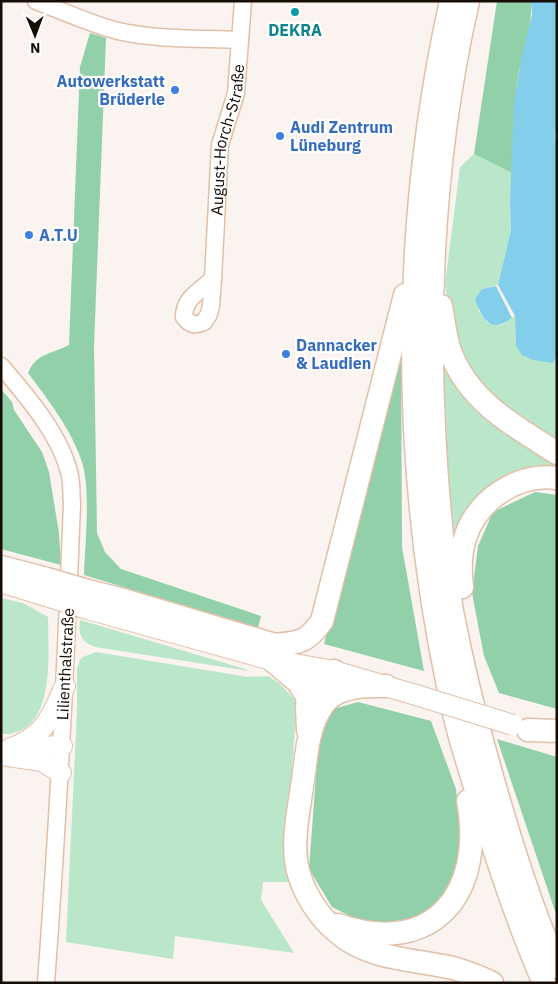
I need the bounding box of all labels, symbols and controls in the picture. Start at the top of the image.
marker: DEKRA [289,6,301,18]
north arrow [10,10,60,60]
place label: DEKRA [268,20,322,40]
text: N [30,39,40,57]
street label: August-Horch-Straße [206,63,248,216]
place label: Autowerkstatt Brüderle [57,71,165,109]
marker: Autowerkstatt Brüderle [169,84,181,96]
place label: Audi Zentrum Lüneburg [290,117,393,155]
marker: Audi Zentrum Lüneburg [274,130,286,142]
place label: A.T.U [39,225,78,245]
marker: A.T.U [23,229,35,241]
place label: Dannacker & Laudien [296,335,377,373]
marker: Dannacker & Laudien [280,348,292,360]
street label: Lilienthalstraße [52,607,78,721]

